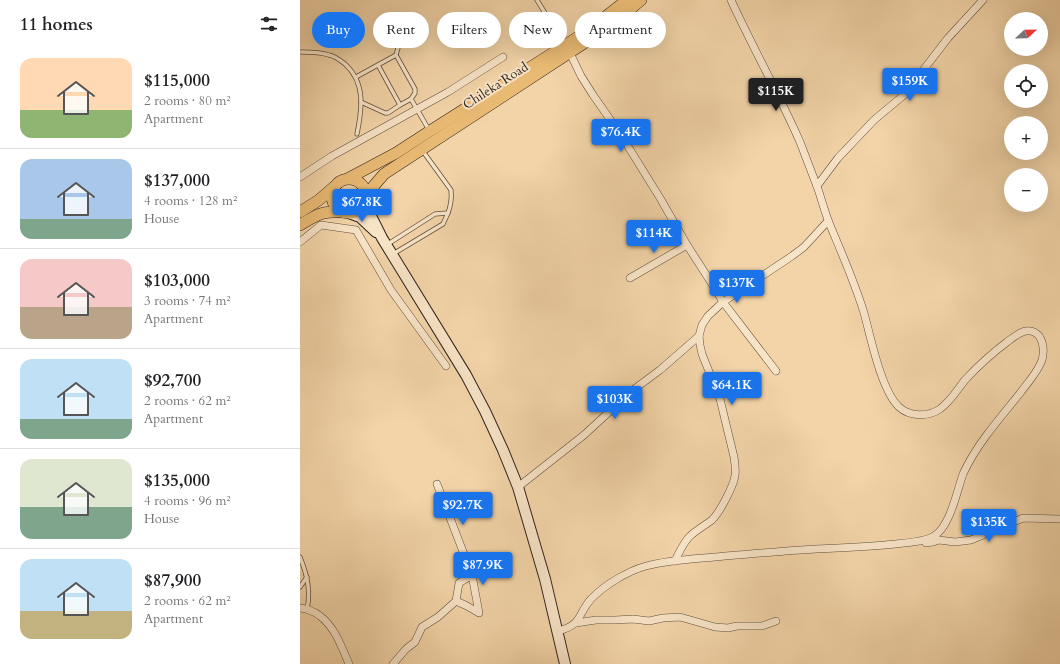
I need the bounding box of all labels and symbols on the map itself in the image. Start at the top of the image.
north arrow [1004,12,1048,56]
street label: Chileka Road [459,58,532,114]
pin: $159K [882,68,938,102]
pin: $115K [748,78,804,112]
pin: $76.4K [588,119,654,153]
pin: $67.8K [329,189,395,223]
pin: $114K [626,220,682,254]
pin: $137K [709,270,765,304]
pin: $64.1K [699,372,765,406]
pin: $103K [587,386,643,420]
pin: $92.7K [430,492,496,526]
pin: $135K [961,509,1017,543]
pin: $87.9K [450,552,516,586]

